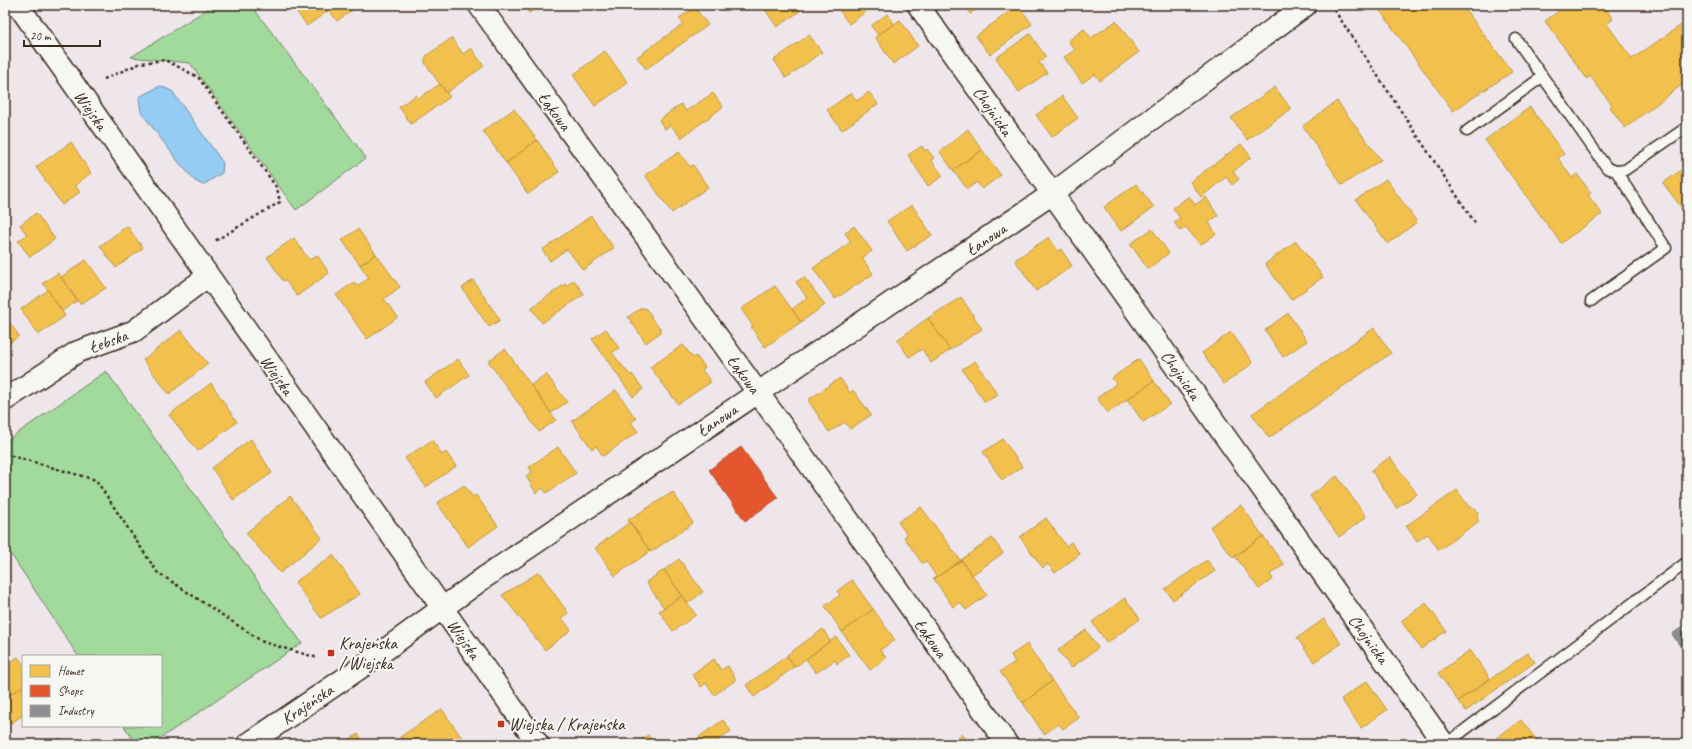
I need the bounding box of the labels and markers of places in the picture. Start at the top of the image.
place label: Krajeńska / Wiejska [339,633,399,674]
marker: Krajeńska / Wiejska [326,648,336,658]
place label: Wiejska / Krajeńska [509,714,626,735]
marker: Wiejska / Krajeńska [496,719,506,729]

